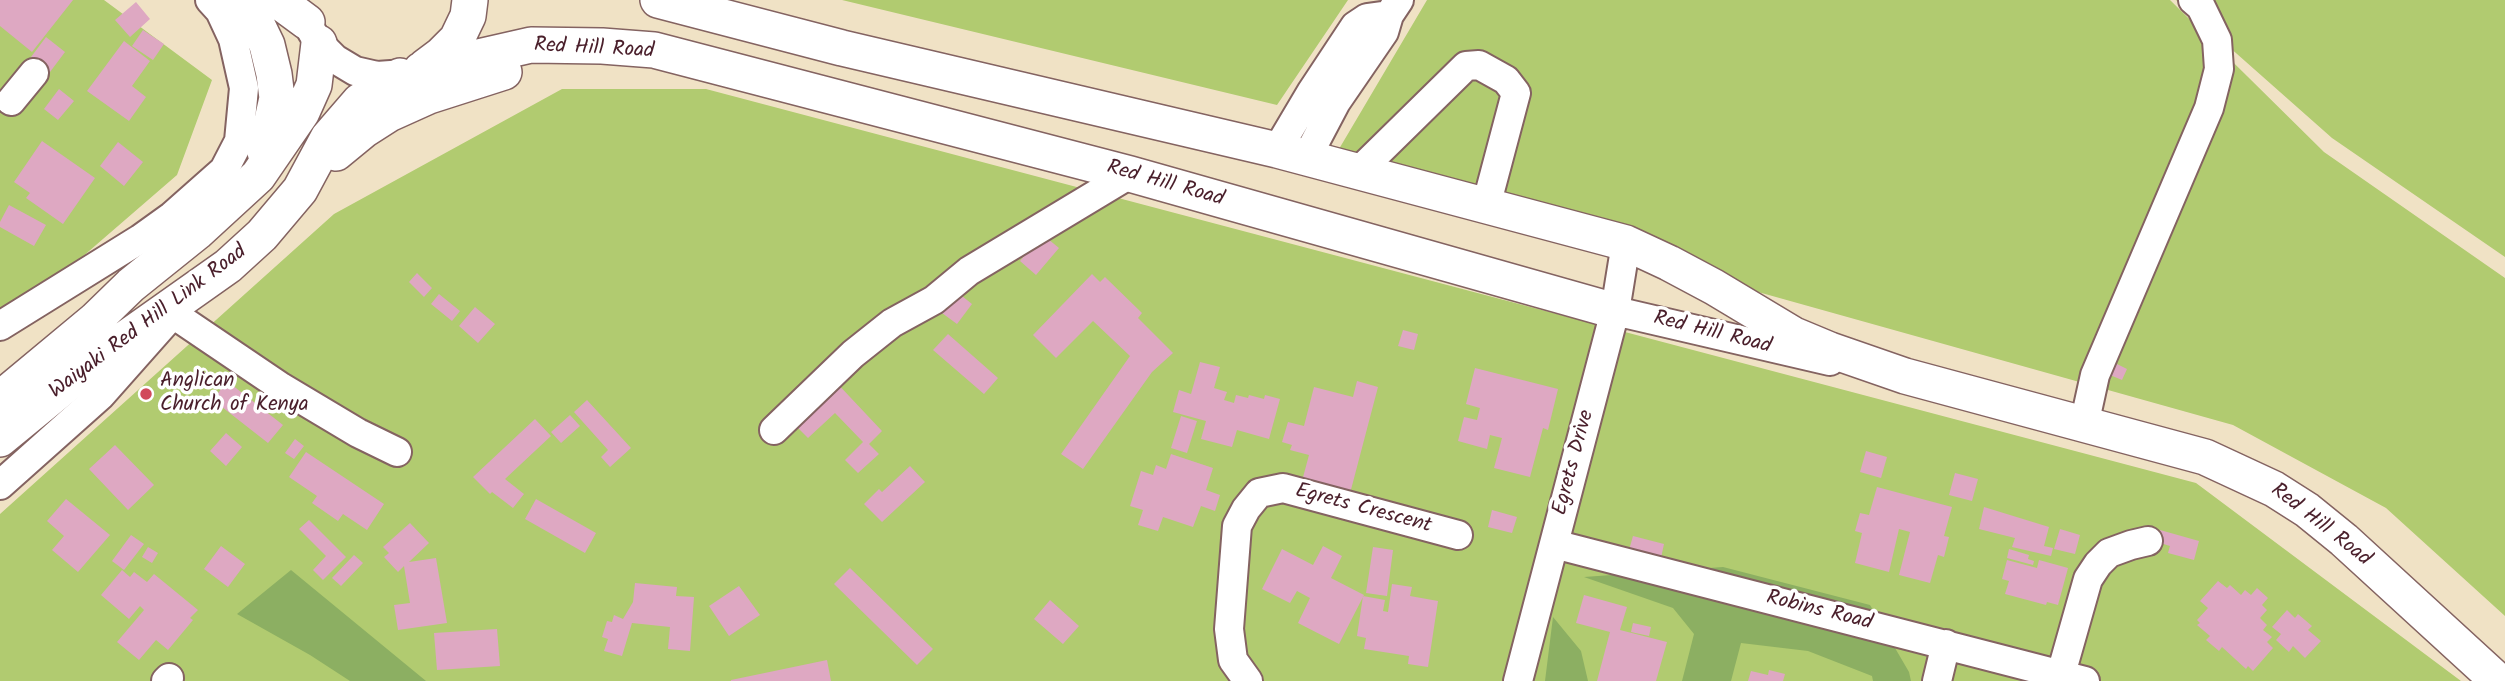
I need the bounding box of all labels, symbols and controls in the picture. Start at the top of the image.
street label: Red Hill Road [533,34,655,66]
street label: Red Hill Road [1104,156,1226,214]
street label: Waiyaki Red Hill Link Road [45,241,253,405]
street label: Red Hill Road [1650,307,1774,361]
place label: Anglican Church of Kenya [160,369,308,419]
marker: Anglican Church of Kenya [138,386,154,402]
street label: Egrets Drive [1549,408,1601,518]
street label: Red Hill Road [2265,479,2375,573]
street label: Egrets Crescent [1292,480,1434,540]
street label: Robins Road [1763,587,1875,637]

